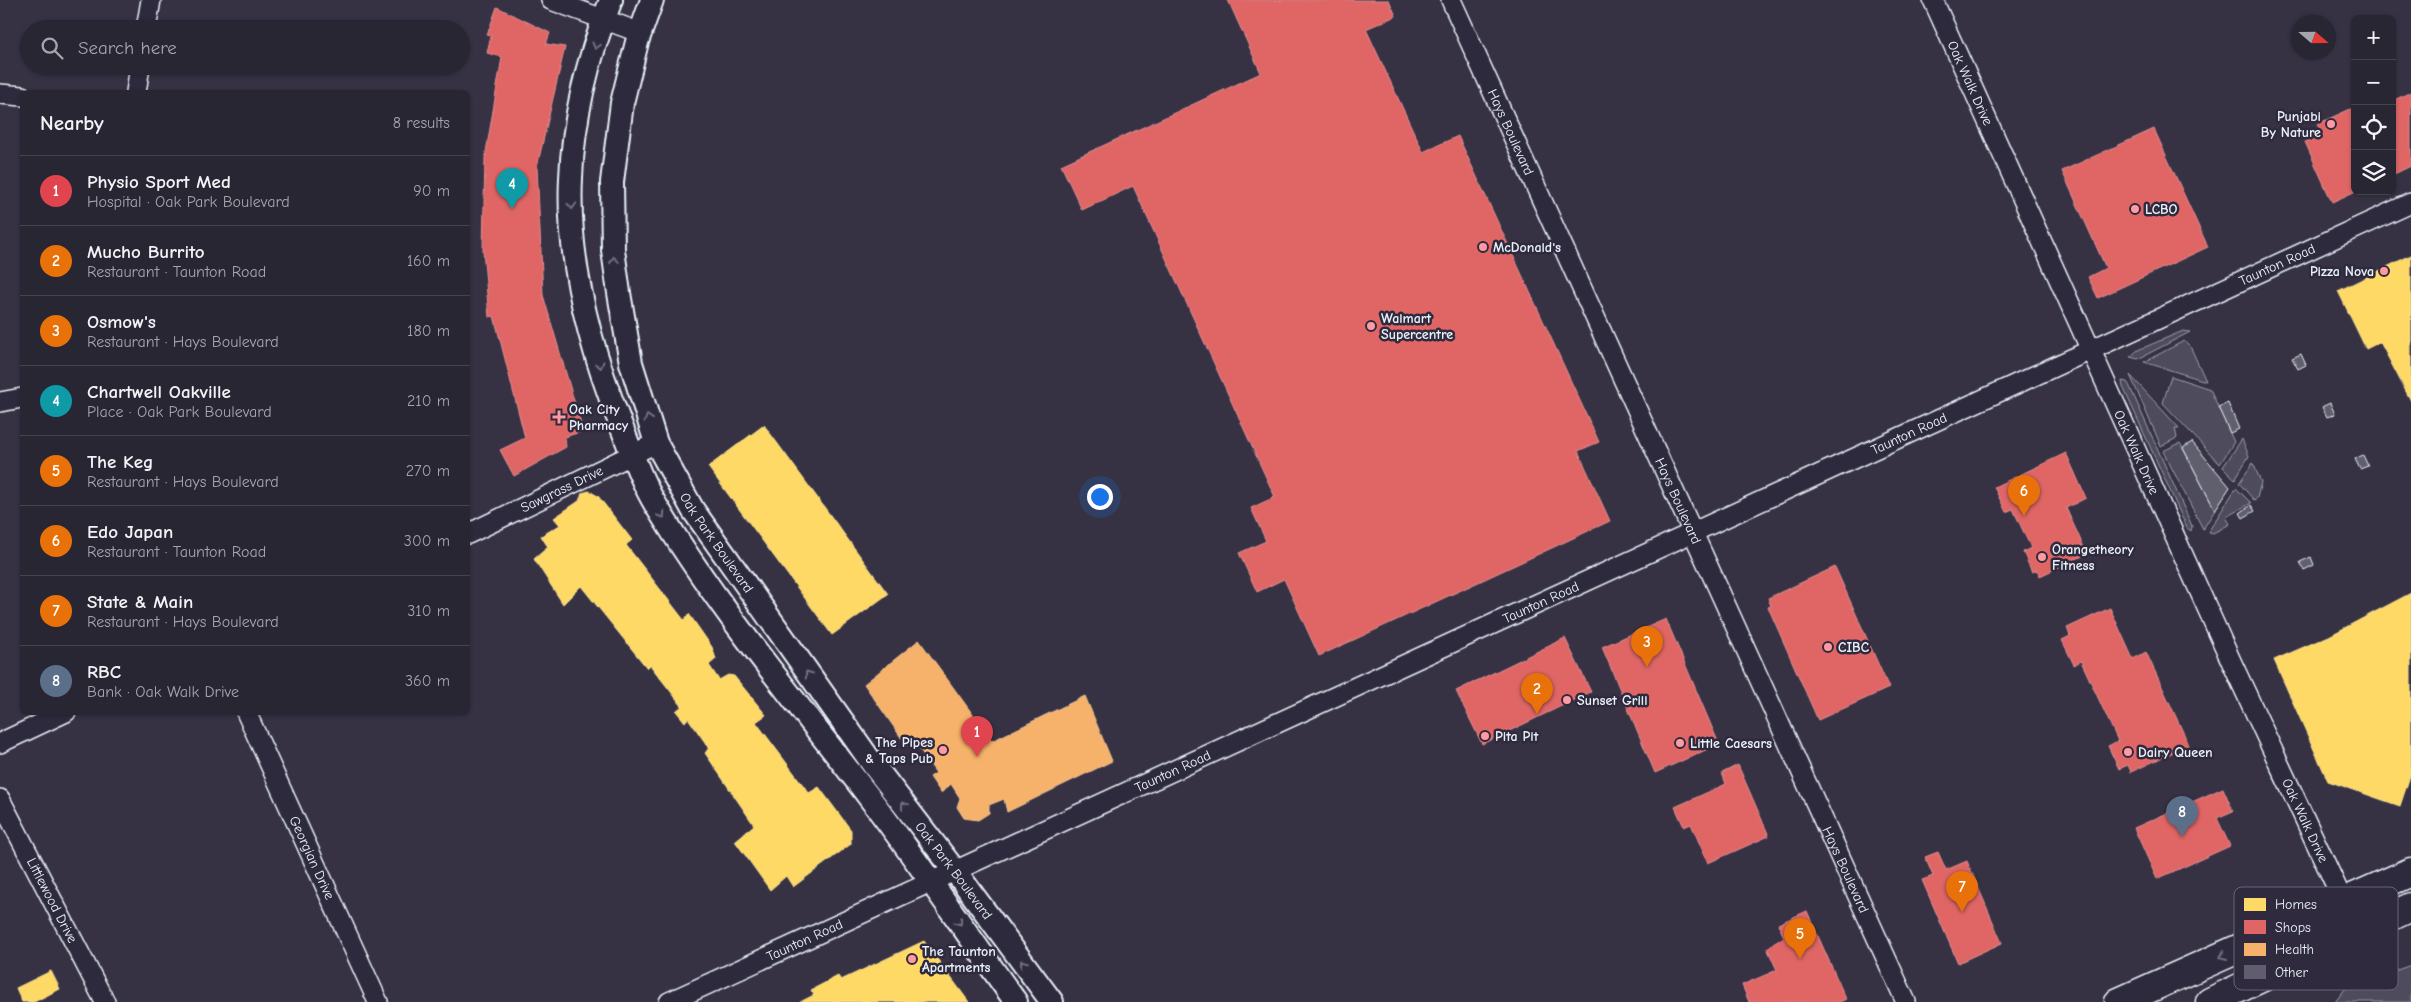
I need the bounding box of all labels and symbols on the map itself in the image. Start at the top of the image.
north arrow [2291,15,2336,60]
street label: Oak Walk Drive [1944,38,1997,128]
one-way arrow [591,42,602,51]
street label: Hays Boulevard [1484,86,1538,178]
place label: Punjabi By Nature [2261,108,2321,141]
marker: Punjabi By Nature [2325,118,2337,130]
pin: 4 [496,168,528,209]
place label: LCBO [2145,201,2178,218]
one-way arrow [566,202,577,210]
marker: LCBO [2129,203,2141,215]
place label: McDonald's [1493,239,1561,256]
street label: Taunton Road [2236,240,2318,289]
marker: McDonald's [1477,241,1489,253]
one-way arrow [609,255,620,263]
place label: Pizza Nova [2310,263,2374,280]
marker: Pizza Nova [2378,265,2390,277]
place label: Walmart Supercentre [1381,310,1453,343]
marker: Walmart Supercentre [1365,320,1377,332]
one-way arrow [594,361,604,369]
place label: Oak City Pharmacy [569,401,629,434]
street label: Oak Walk Drive [2110,407,2163,497]
street label: Taunton Road [1868,409,1950,458]
marker: Oak City Pharmacy [553,411,565,423]
one-way arrow [644,415,654,423]
street label: Hays Boulevard [1651,455,1705,547]
street label: Sawgrass Drive [518,462,606,516]
pin: 6 [2008,475,2040,516]
your location [1087,484,1113,510]
street label: Oak Park Boulevard [676,489,757,596]
one-way arrow [656,509,665,519]
place label: Orangetheory Fitness [2052,541,2134,574]
marker: Orangetheory Fitness [2036,551,2048,563]
street label: Taunton Road [1500,577,1581,627]
pin: 3 [1631,626,1663,667]
place label: CIBC [1838,639,1870,656]
marker: CIBC [1822,641,1834,653]
one-way arrow [805,670,814,679]
pin: 2 [1521,673,1553,714]
place label: Sunset Grill [1577,692,1647,709]
marker: Sunset Grill [1561,694,1573,706]
pin: 1 [961,716,993,757]
place label: Pita Pit [1495,728,1539,745]
marker: Pita Pit [1479,730,1491,742]
place label: The Pipes & Taps Pub [865,734,933,767]
place label: Little Caesars [1690,735,1772,752]
marker: Little Caesars [1674,737,1686,749]
marker: The Pipes & Taps Pub [937,744,949,756]
place label: Dairy Queen [2138,744,2213,761]
street label: Taunton Road [1132,746,1213,796]
marker: Dairy Queen [2122,746,2134,758]
street label: Oak Walk Drive [2279,776,2332,865]
pin: 8 [2166,796,2198,837]
one-way arrow [901,802,909,811]
street label: Georgian Drive [286,813,339,902]
street label: Oak Park Boulevard [912,818,996,923]
street label: Hays Boulevard [1819,824,1873,915]
street label: Littlewood Drive [23,855,81,946]
pin: 7 [1946,871,1978,912]
legend [2234,887,2398,990]
text: Homes [2275,896,2317,913]
street label: Taunton Road [764,915,845,965]
one-way arrow [953,916,962,926]
pin: 5 [1784,918,1816,959]
text: Shops [2275,919,2311,936]
text: Health [2275,941,2314,958]
place label: The Taunton Apartments [922,943,996,976]
one-way arrow [2219,950,2228,961]
marker: The Taunton Apartments [906,953,918,965]
one-way arrow [1020,959,1029,969]
text: Other [2275,964,2309,981]

